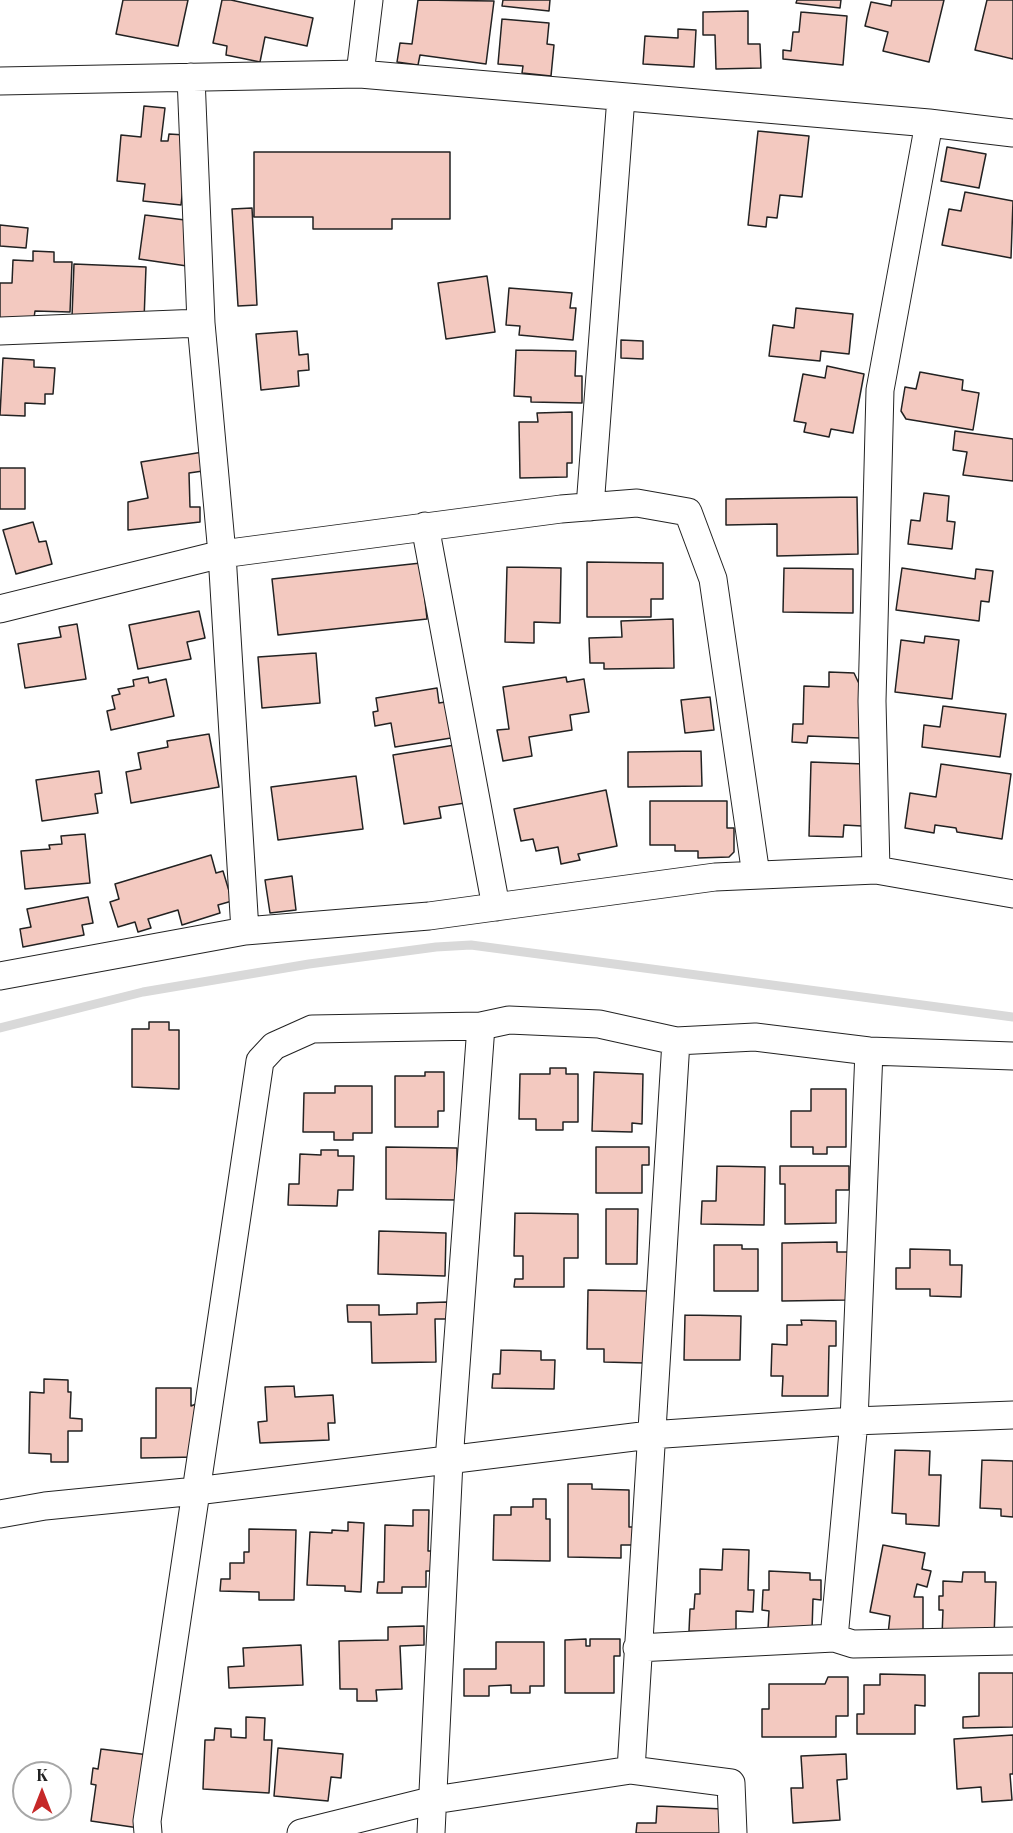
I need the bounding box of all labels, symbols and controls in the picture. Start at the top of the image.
north arrow [12,1761,72,1821]
text: K [36,1764,48,1785]

